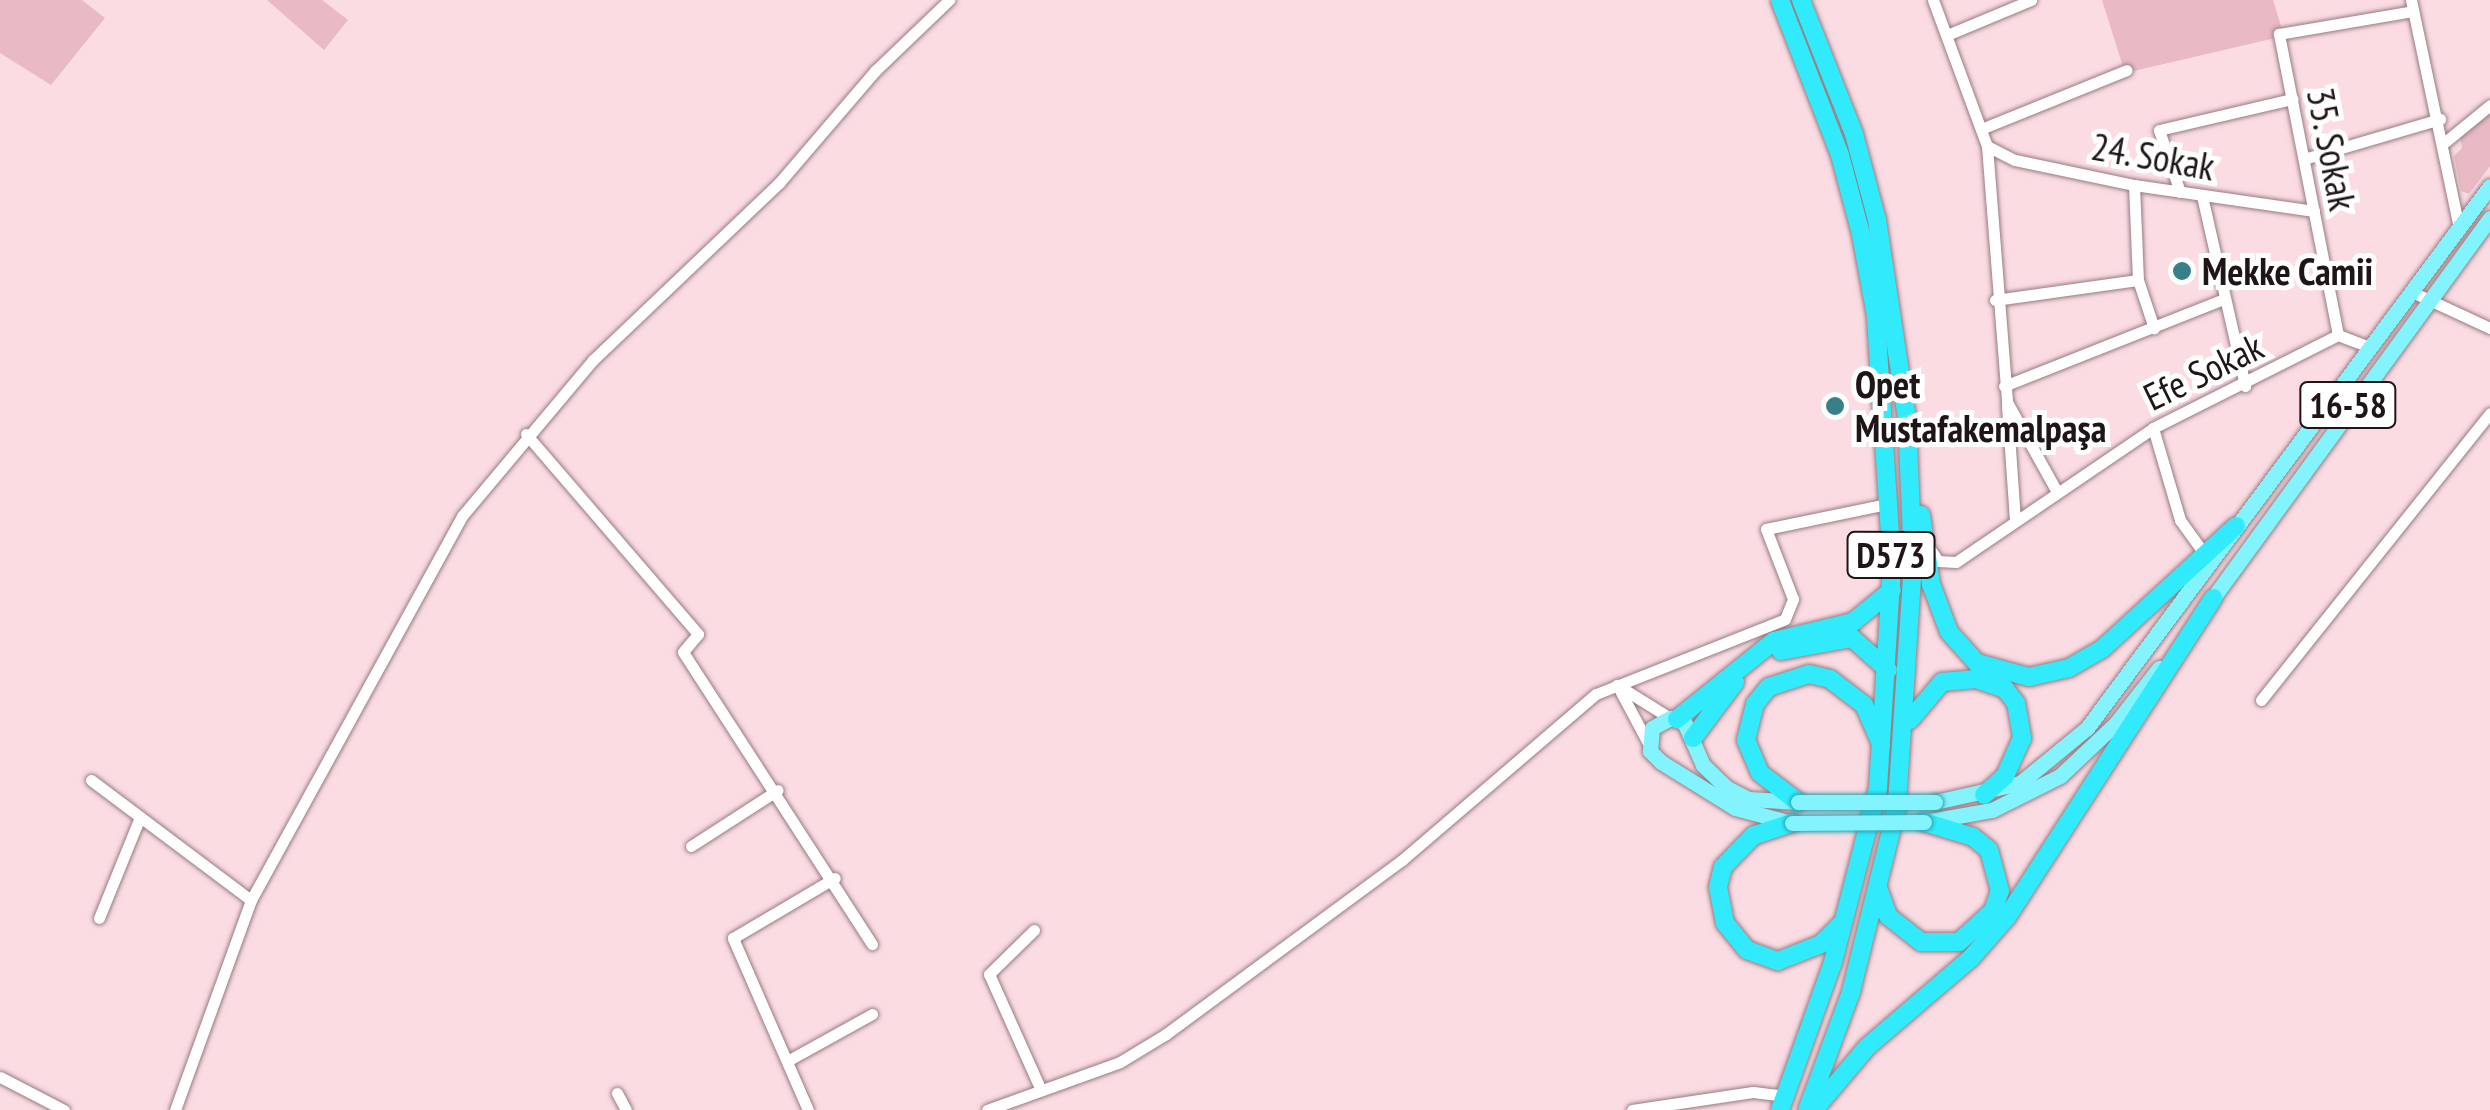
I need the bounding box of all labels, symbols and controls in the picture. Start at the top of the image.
street label: 35. Sokak [2298,83,2366,215]
street label: 24. Sokak [2087,123,2219,189]
place label: Mekke Camii [2202,248,2374,294]
marker: Mekke Camii [2171,260,2193,282]
street label: Efe Sokak [2136,323,2270,419]
place label: Opet Mustafakemalpaşa [1855,361,2106,450]
road number: 16-58 [2298,375,2398,435]
marker: Opet Mustafakemalpaşa [1824,395,1846,417]
road number: D573 [1846,525,1936,585]

